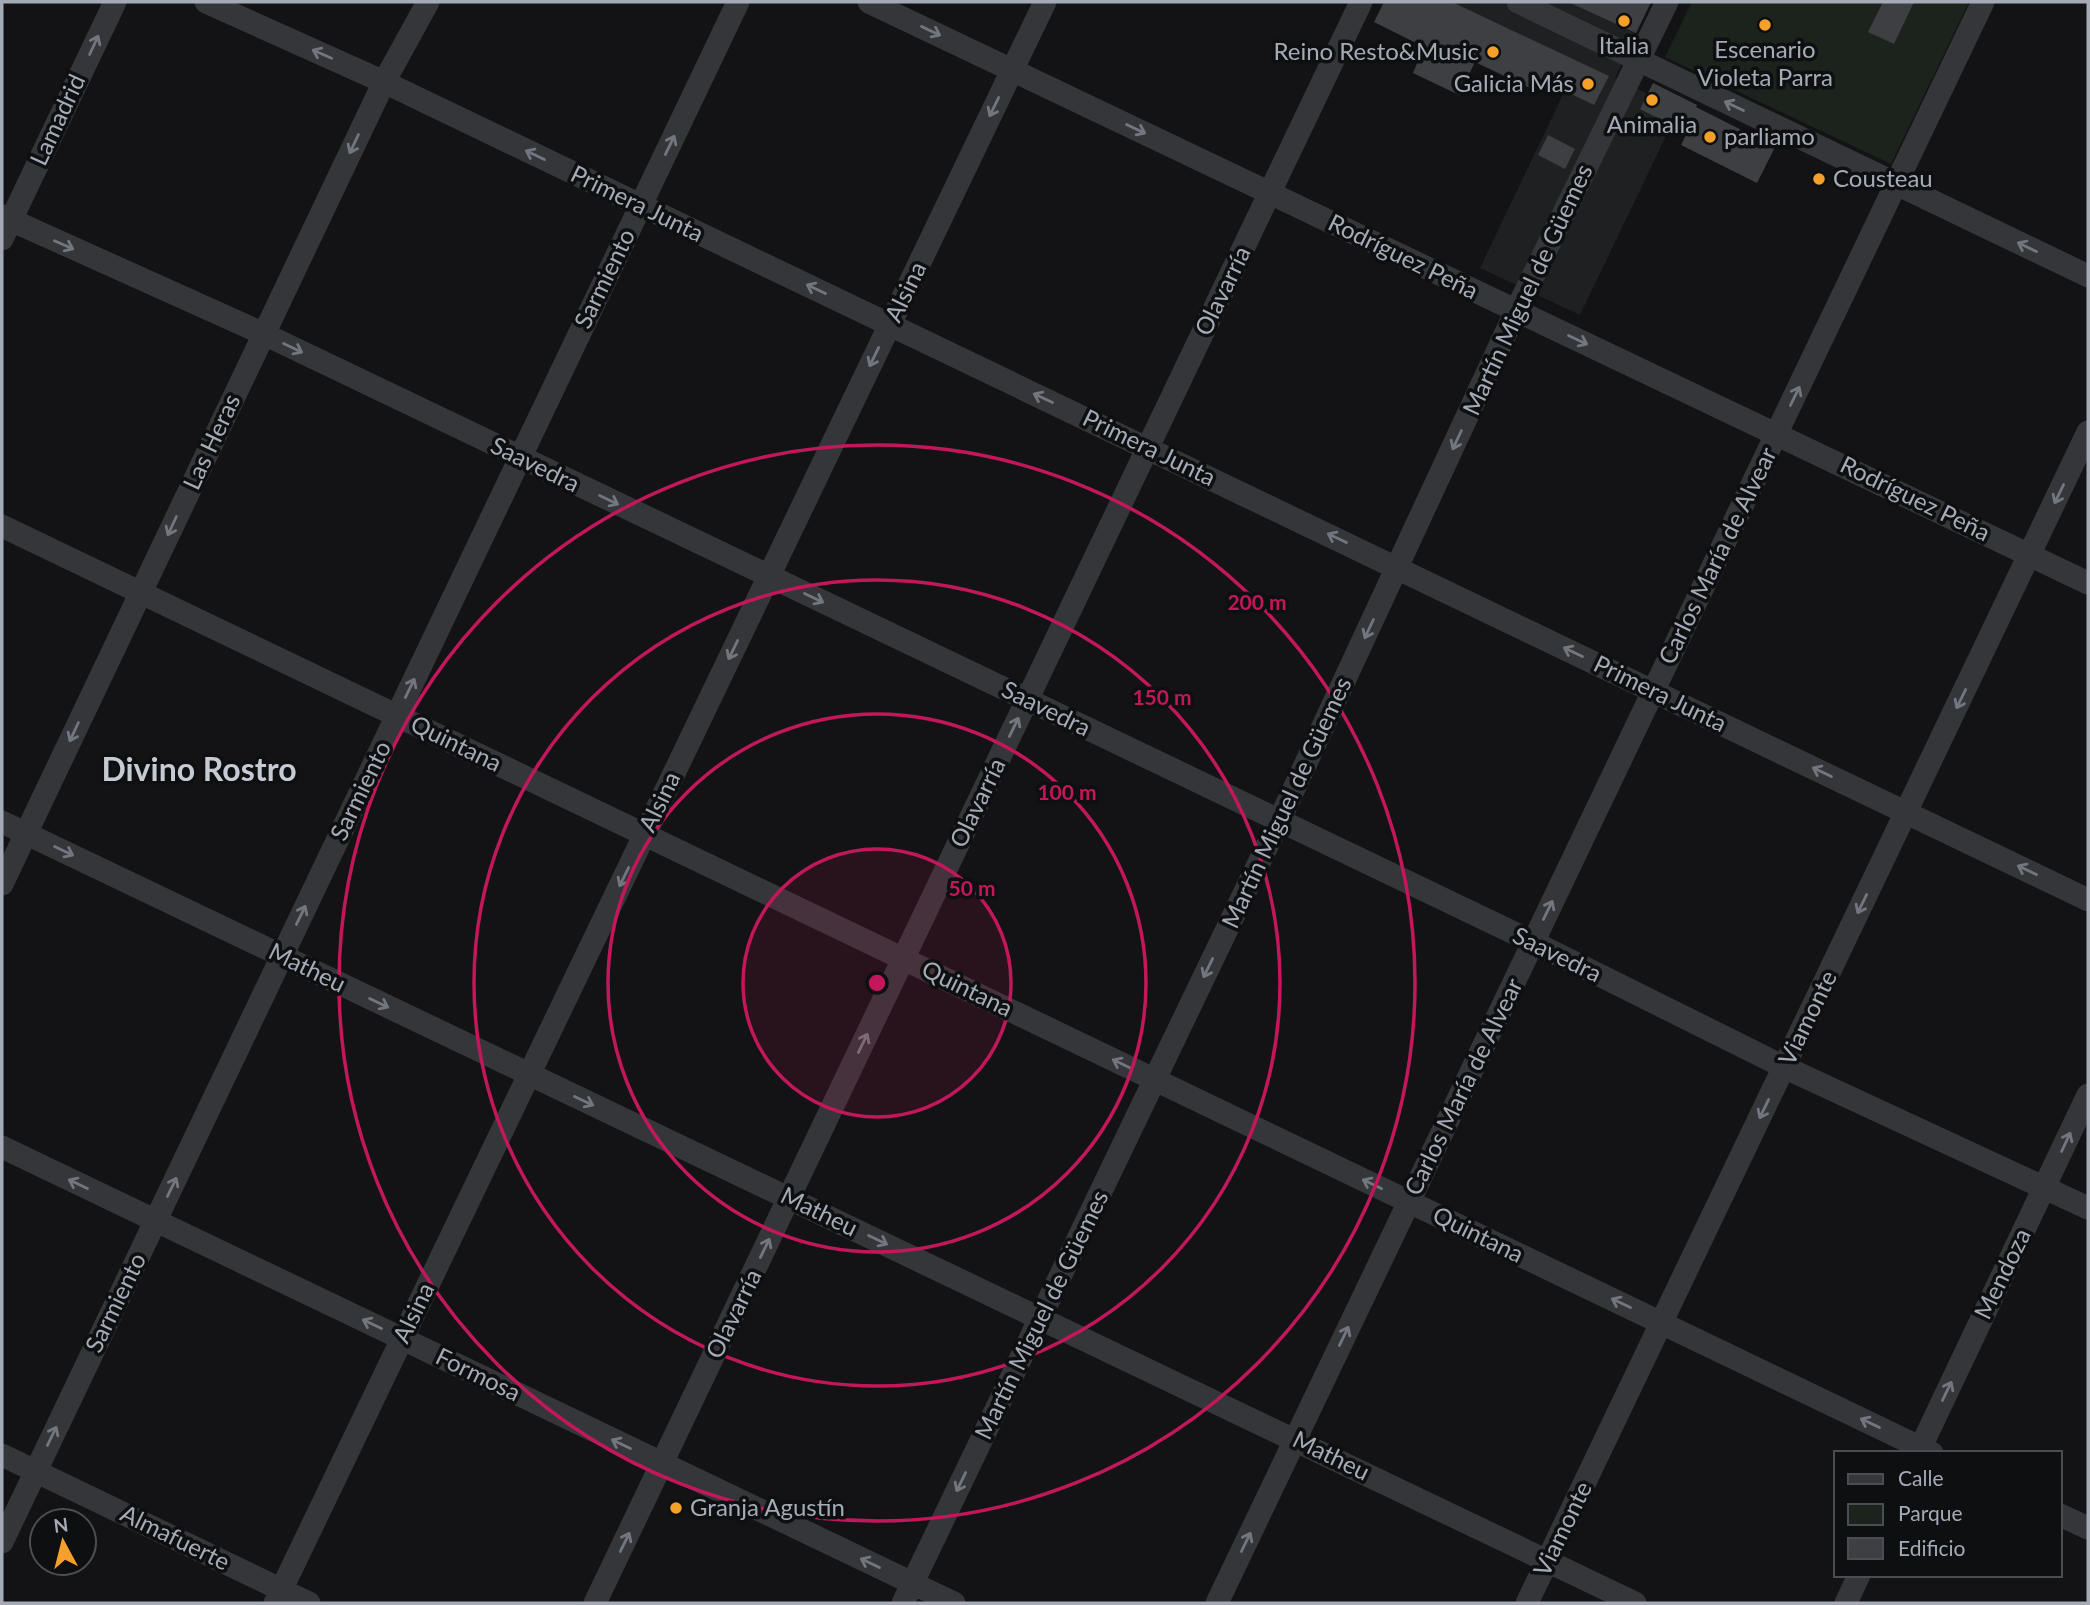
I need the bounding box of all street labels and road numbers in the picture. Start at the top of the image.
street label: Lamadrid [23,69,90,170]
street label: Primera Junta [567,158,709,247]
street label: Martín Miguel de Güemes [1456,159,1598,419]
street label: Rodríguez Peña [1324,207,1483,304]
street label: Sarmiento [567,224,640,333]
street label: Olavarría [1188,241,1256,340]
street label: Alsina [878,257,932,326]
street label: Las Heras [176,389,245,494]
street label: Primera Junta [1079,402,1221,491]
street label: Saavedra [487,430,585,498]
street label: Carlos María de Alvear [1652,442,1782,668]
street label: Rodríguez Peña [1836,449,1995,546]
street label: Primera Junta [1590,648,1732,737]
street label: Martín Miguel de Güemes [1215,672,1357,932]
street label: Saavedra [998,674,1096,742]
street label: Quintana [407,708,507,777]
street label: Sarmiento [323,736,396,845]
street label: Olavarría [943,753,1011,852]
street label: Alsina [632,767,686,836]
street label: Saavedra [1509,920,1607,988]
street label: Matheu [265,936,351,998]
street label: Quintana [918,953,1018,1022]
street label: Viamonte [1771,965,1842,1069]
street label: Carlos María de Alvear [1398,973,1528,1199]
street label: Matheu [777,1180,863,1242]
street label: Martín Miguel de Güemes [968,1185,1114,1444]
street label: Quintana [1429,1199,1529,1268]
street label: Mendoza [1967,1223,2036,1324]
street label: Sarmiento [78,1248,151,1357]
street label: Olavarría [699,1264,767,1363]
street label: Alsina [386,1278,440,1347]
street label: Formosa [432,1341,526,1407]
street label: Matheu [1289,1424,1375,1486]
street label: Viamonte [1526,1476,1597,1580]
street label: Almafuerte [116,1498,235,1576]

